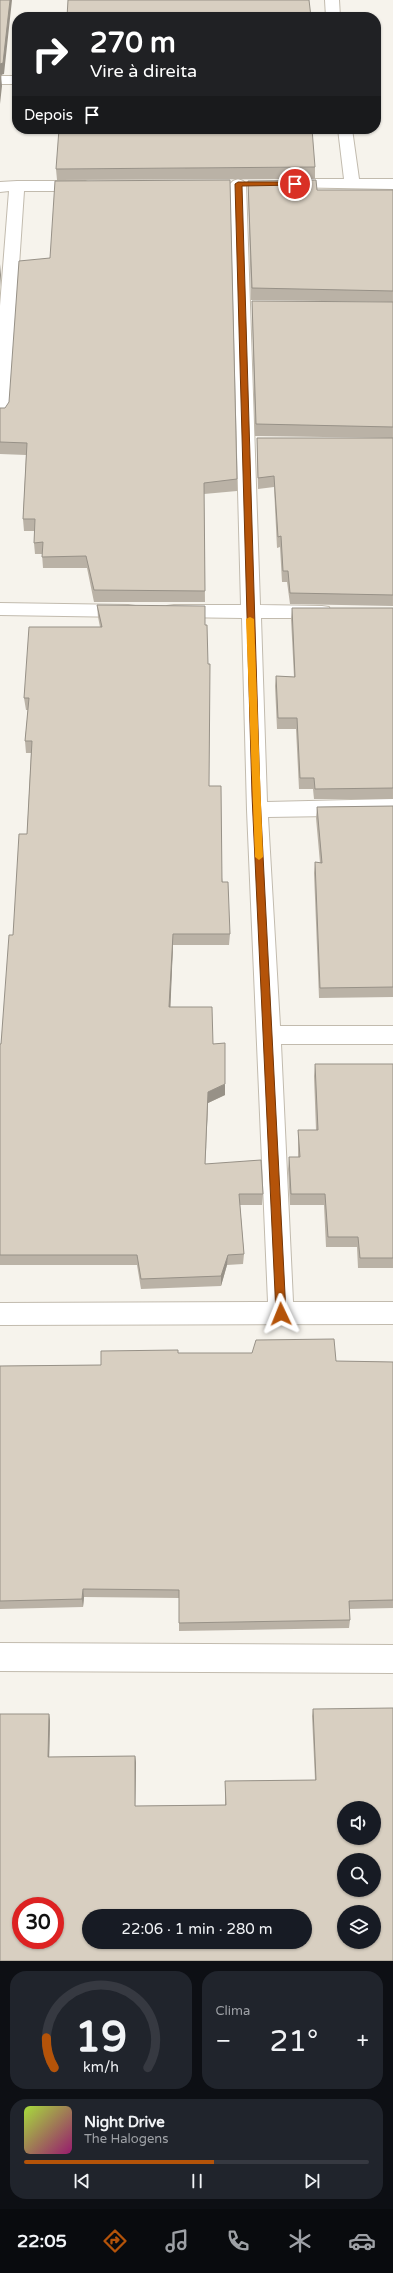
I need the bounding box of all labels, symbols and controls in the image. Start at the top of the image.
text: 270 m [90,26,176,60]
icon: right [24,28,76,80]
text: Vire à direita [90,60,197,82]
icon: arrive [81,104,103,126]
text: Depois [24,106,73,124]
pin [278,167,312,201]
icon: arrive [284,173,306,195]
position arrow [260,1293,302,1335]
map controls [337,1801,381,1949]
button: sound [337,1801,381,1845]
button: search [337,1853,381,1897]
speed limit sign: 30 [12,1897,64,1949]
button: layers [337,1905,381,1949]
text: 22:06 · 1 min · 280 m [122,1920,272,1938]
text: Clima [216,2003,250,2019]
text: 19 [75,2013,127,2063]
text: 21° [269,2023,318,2060]
text: − [216,2028,231,2054]
text: + [357,2028,369,2054]
text: km/h [83,2059,119,2076]
text: Night Drive [84,2113,165,2131]
text: The Halogens [84,2131,168,2147]
icon: previous [71,2170,93,2192]
icon: pause [186,2170,208,2192]
icon: next [301,2170,323,2192]
icon: directions [101,2227,129,2255]
icon: music [163,2227,191,2255]
icon: phone [224,2227,252,2255]
icon: climate [286,2227,314,2255]
icon: car [348,2227,376,2255]
text: 22:05 [17,2230,67,2252]

